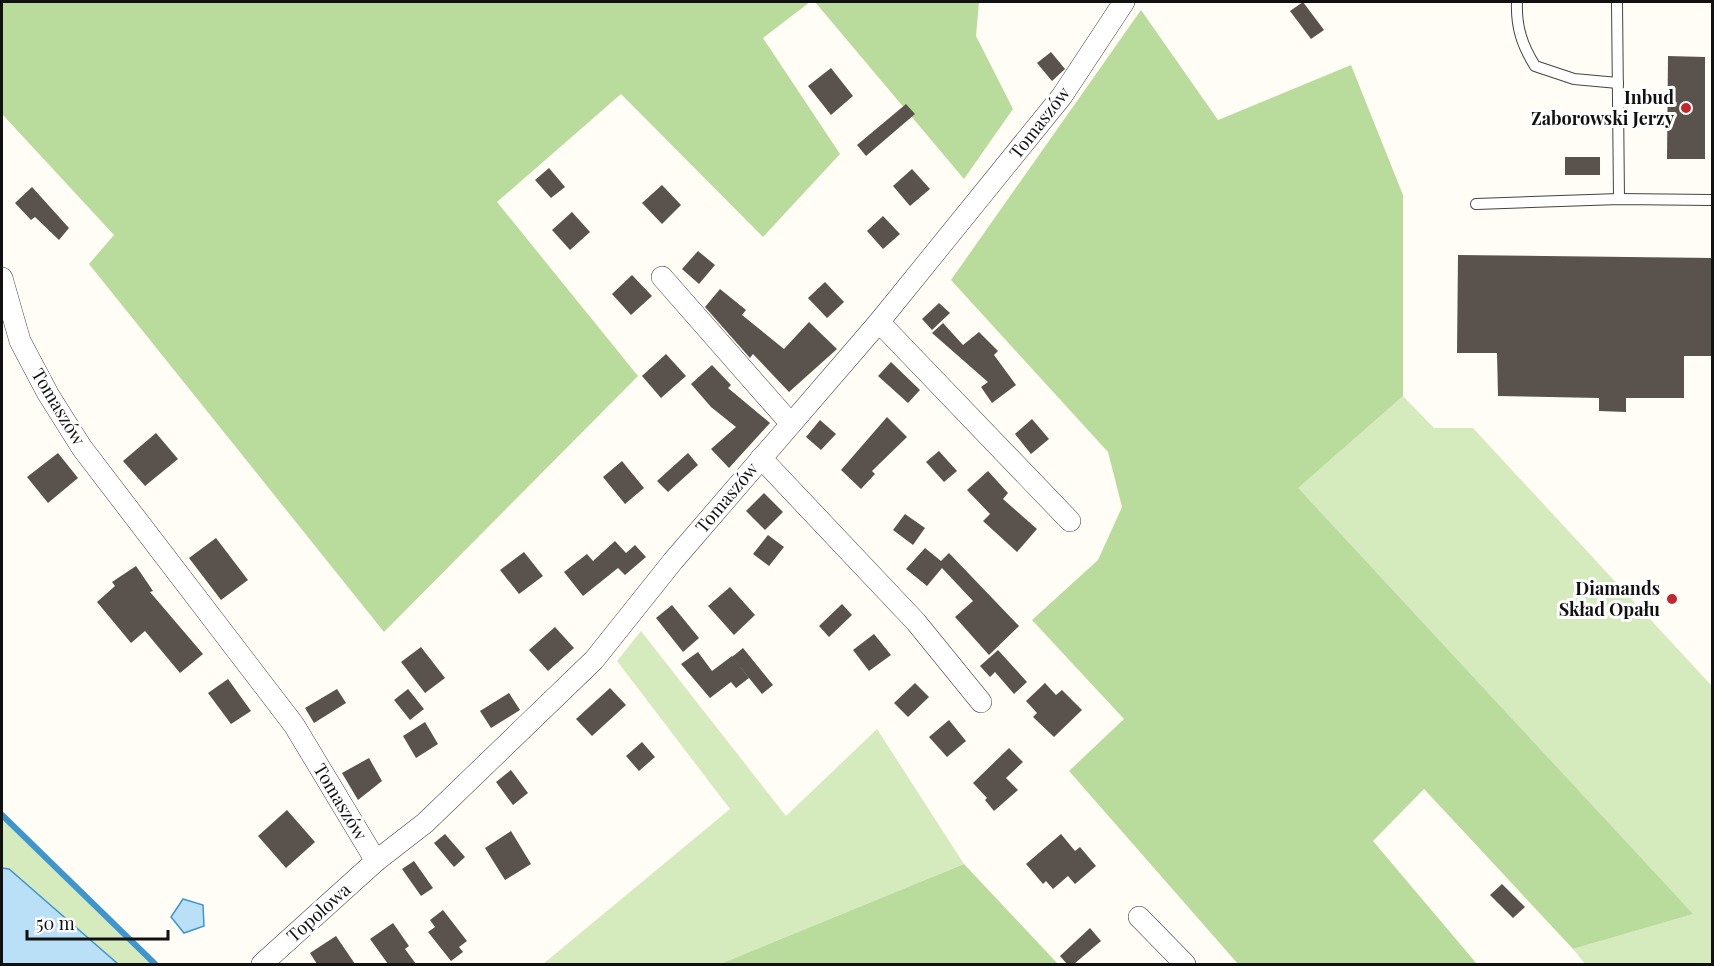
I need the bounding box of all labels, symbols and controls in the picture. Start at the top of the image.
street label: Tomaszów [1003,81,1075,163]
place label: Inbud Zaborowski Jerzy [1531,85,1675,130]
marker: Inbud Zaborowski Jerzy [1679,101,1693,115]
street label: Tomaszów [27,364,91,449]
street label: Tomaszów [690,457,763,538]
place label: Diamands Skład Opału [1559,576,1660,621]
marker: Diamands Skład Opału [1665,592,1679,606]
street label: Tomaszów [309,759,373,844]
street label: Topolowa [281,877,355,947]
scale bar [27,903,168,941]
text: 50 m [36,911,75,935]

